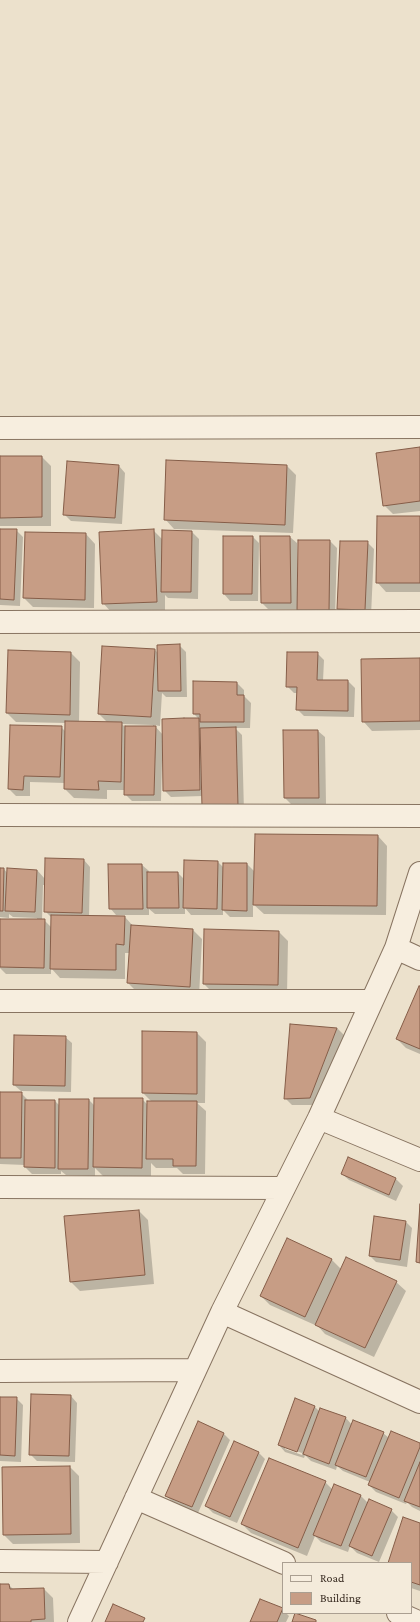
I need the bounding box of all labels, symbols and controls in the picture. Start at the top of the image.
legend [282,1562,412,1614]
text: Road [320,1571,344,1585]
text: Building [320,1591,361,1605]

